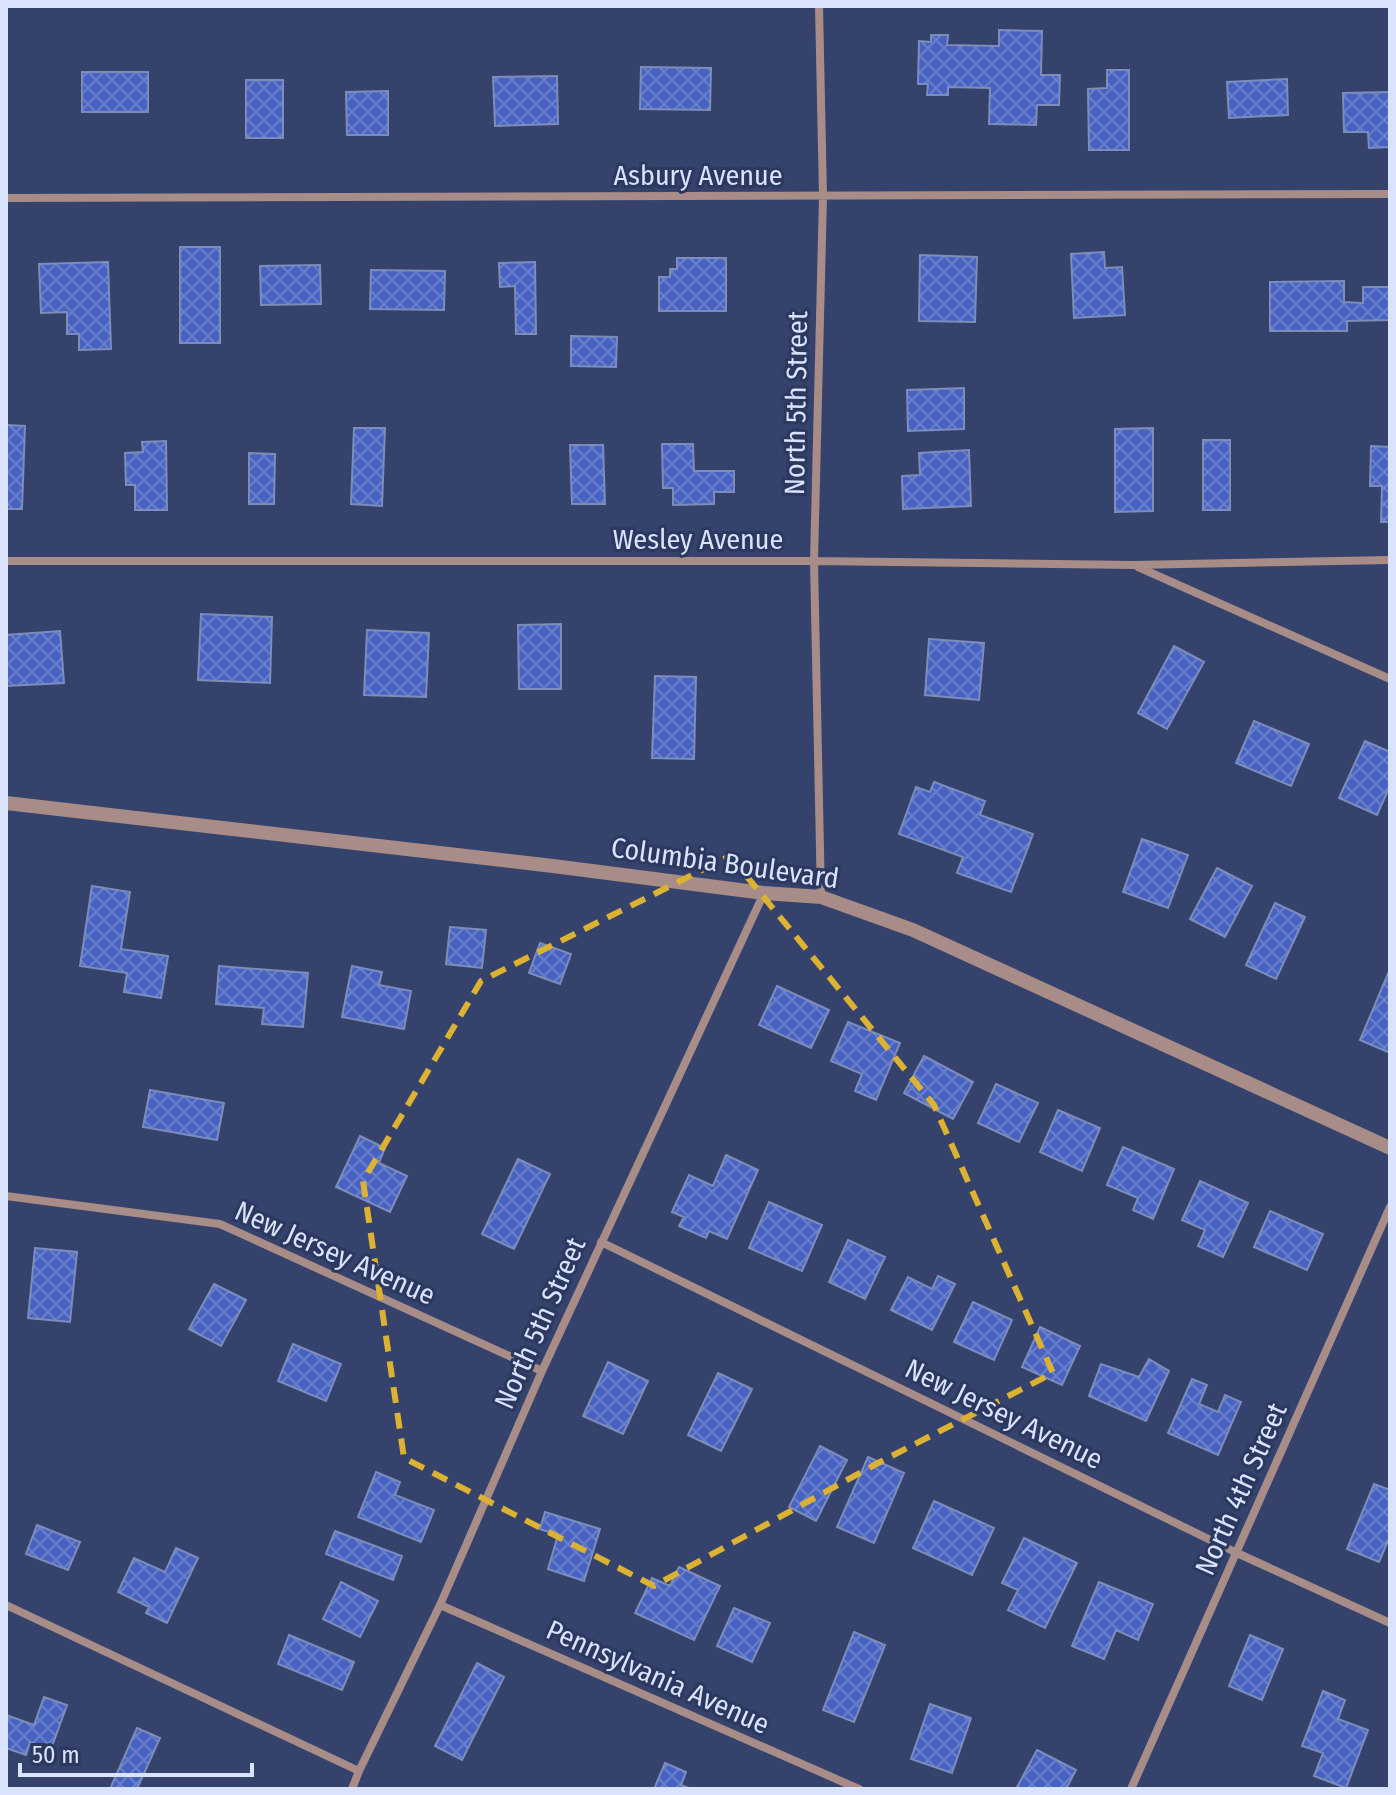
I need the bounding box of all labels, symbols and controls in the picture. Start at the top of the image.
street label: Asbury Avenue [613,159,783,192]
street label: North 5th Street [778,310,814,495]
street label: Wesley Avenue [613,523,783,556]
street label: Columbia Boulevard [609,831,841,895]
street label: New Jersey Avenue [230,1194,440,1312]
street label: North 5th Street [488,1231,593,1414]
street label: New Jersey Avenue [900,1352,1108,1476]
street label: North 4th Street [1188,1397,1294,1580]
street label: Pennsylvania Avenue [541,1613,775,1741]
scale bar [20,1727,252,1777]
text: 50 m [32,1741,80,1769]

